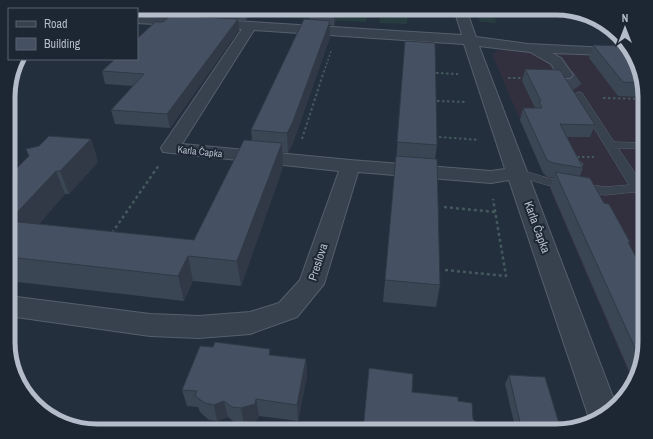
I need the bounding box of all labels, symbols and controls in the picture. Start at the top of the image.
legend [8,8,138,60]
north arrow [605,8,645,48]
text: N [622,11,628,25]
text: Road [44,16,68,32]
text: Building [44,36,81,52]
street label: Karla Čapka [177,143,223,160]
street label: Karla Čapka [520,199,554,256]
street label: Preslova [304,241,332,283]

